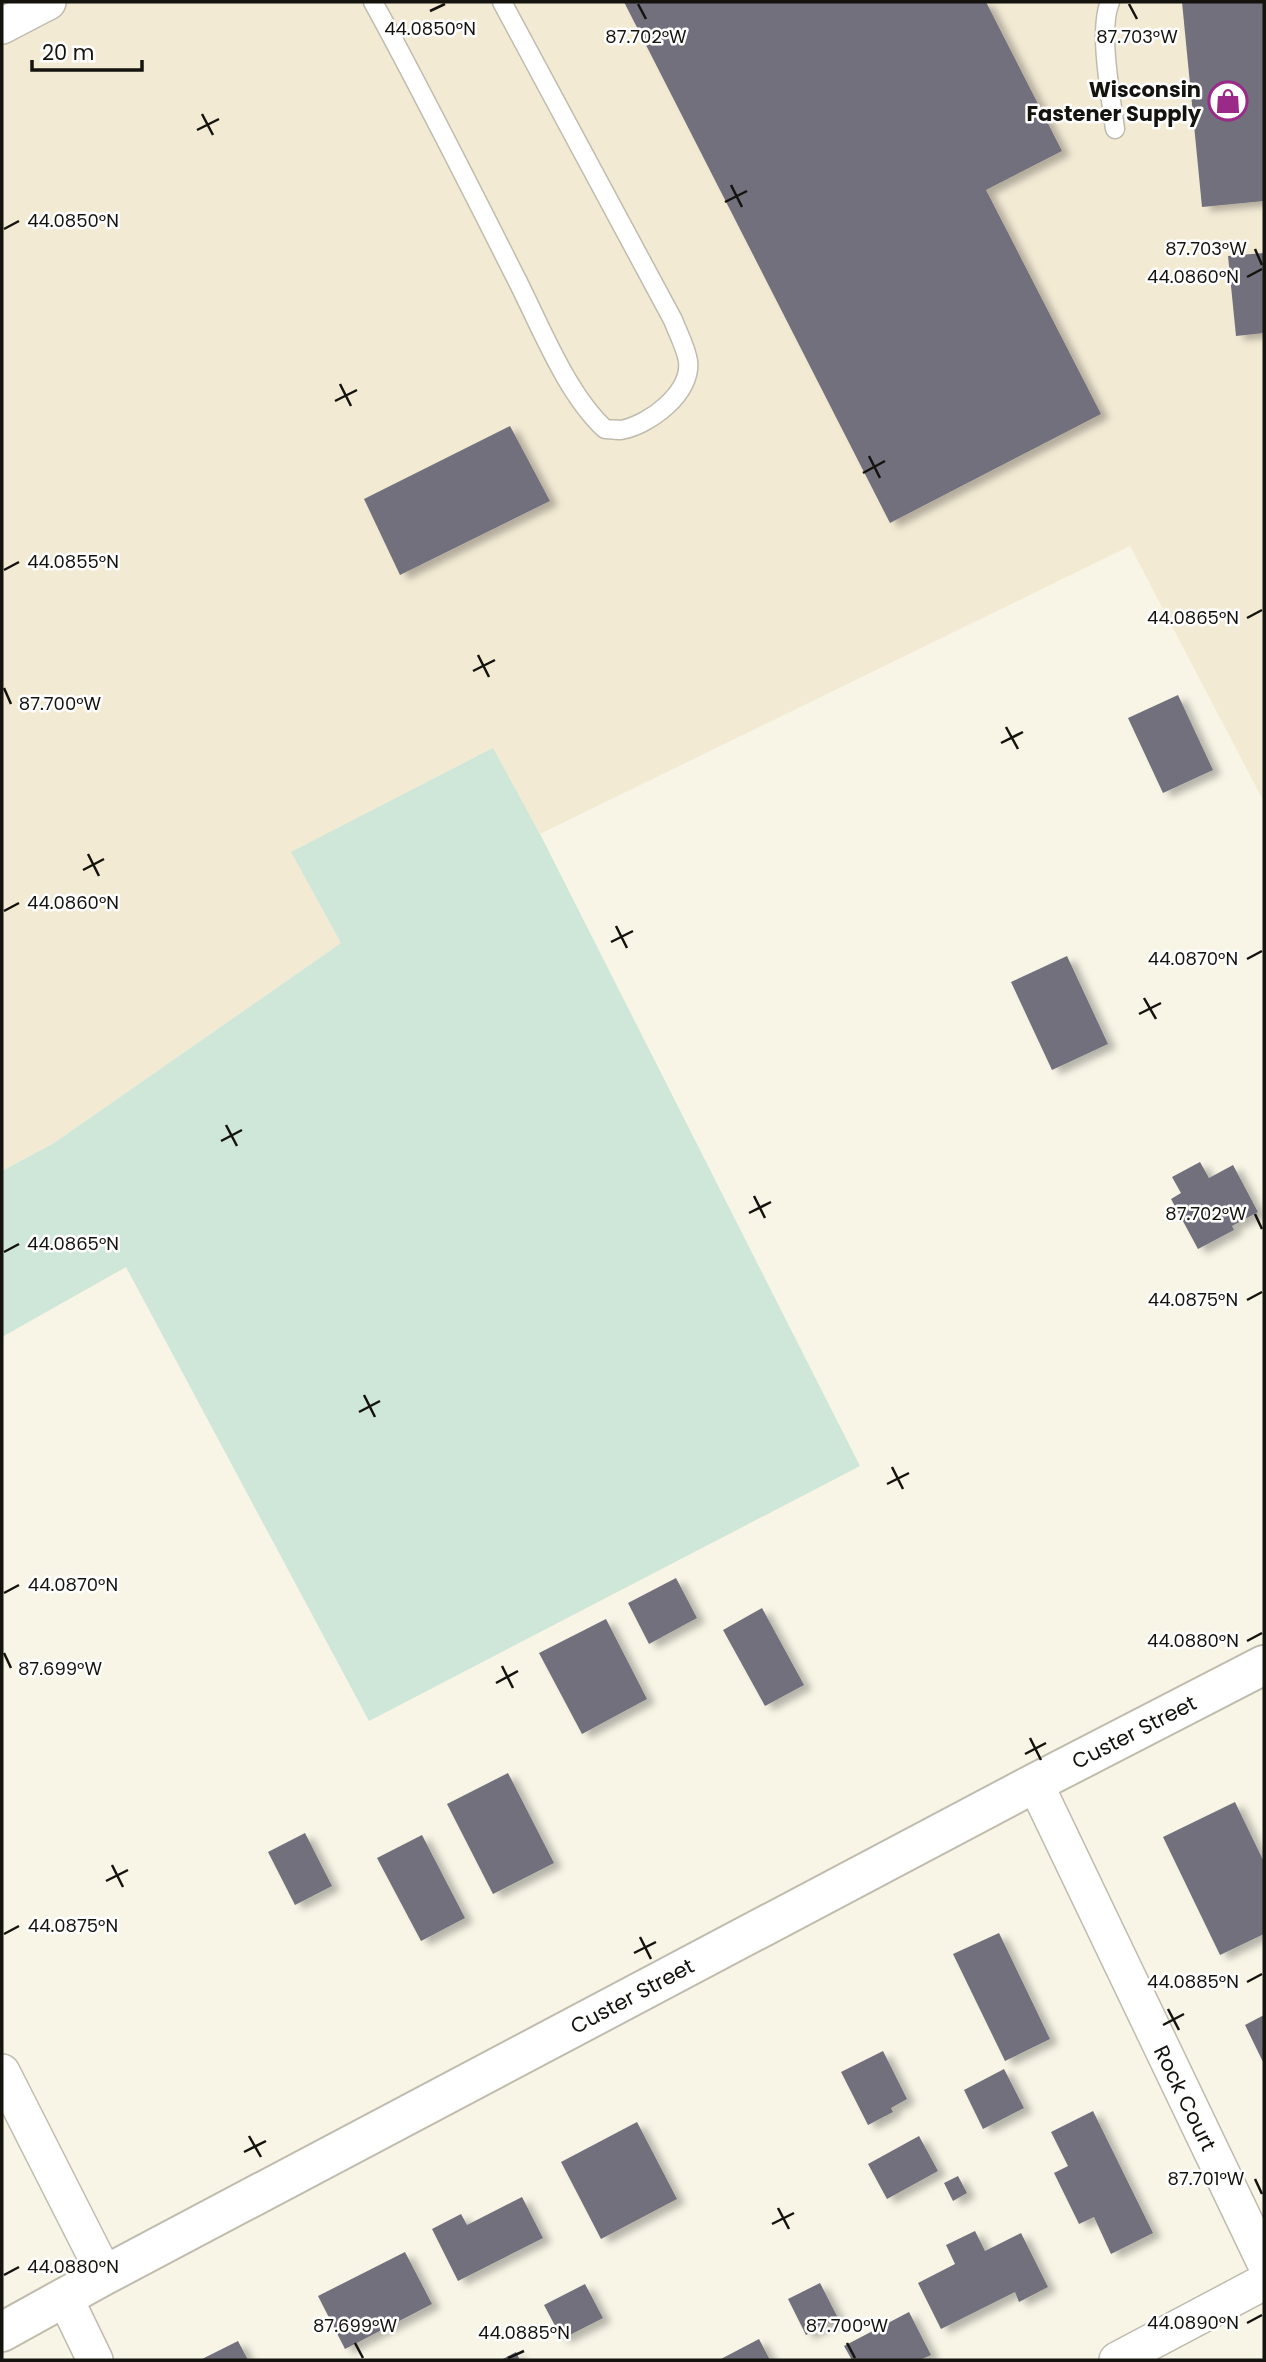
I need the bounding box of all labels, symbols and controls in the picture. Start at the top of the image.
text: 44.0850°N [384,16,476,41]
text: 87.702°W [605,24,687,49]
text: 87.703°W [1096,24,1178,49]
scale bar [32,28,142,72]
text: 20 m [42,38,95,67]
place label: Wisconsin Fastener Supply [1026,75,1202,128]
shop icon: Wisconsin Fastener Supply [1207,80,1249,122]
text: 44.0850°N [27,208,119,233]
text: 87.703°W [1165,236,1247,261]
text: 44.0860°N [1147,264,1239,289]
text: 44.0855°N [27,549,119,574]
text: 44.0865°N [1147,605,1239,630]
text: 87.700°W [19,691,102,716]
text: 44.0860°N [27,890,119,915]
text: 44.0870°N [1148,946,1238,971]
text: 87.702°W [1165,1201,1247,1226]
text: 44.0865°N [27,1231,119,1256]
text: 44.0875°N [1148,1287,1238,1312]
text: 44.0870°N [28,1572,118,1597]
text: 44.0880°N [1147,1628,1239,1653]
text: 87.699°W [18,1656,102,1681]
street label: Custer Street [1067,1688,1201,1776]
text: 44.0875°N [28,1913,118,1938]
street label: Custer Street [565,1951,699,2041]
text: 44.0885°N [1147,1969,1239,1994]
street label: Rock Court [1147,2040,1223,2156]
text: 87.701°W [1168,2166,1245,2191]
text: 44.0880°N [27,2254,119,2279]
text: 44.0890°N [1147,2310,1239,2335]
text: 87.699°W [313,2313,397,2338]
text: 87.700°W [806,2313,889,2338]
text: 44.0885°N [478,2320,570,2345]

